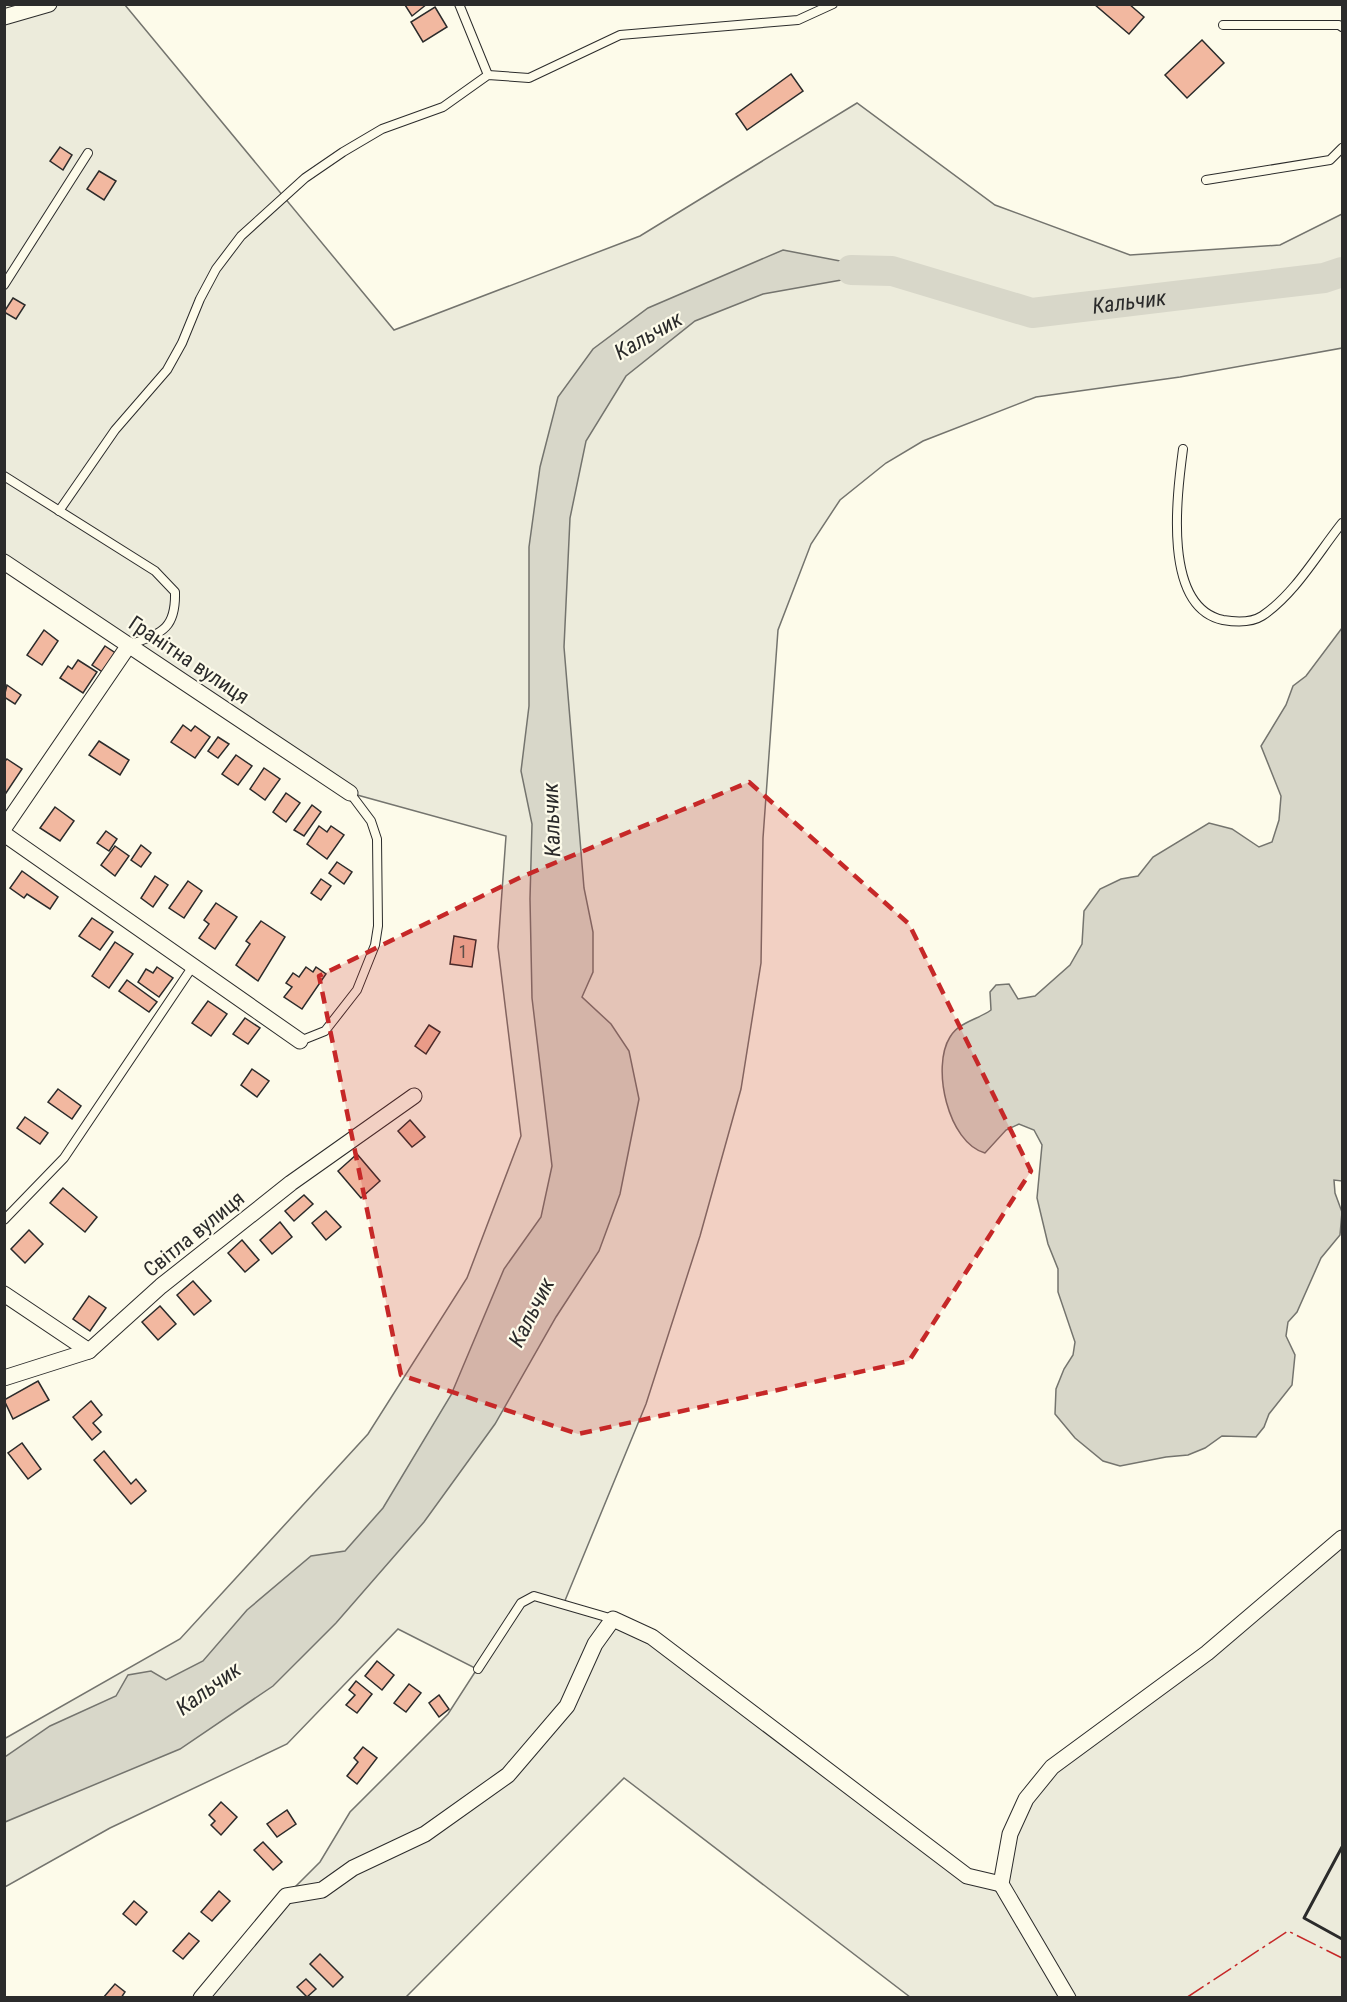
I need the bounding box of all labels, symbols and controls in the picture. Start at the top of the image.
water label: Кальчик [1091,285,1168,319]
water label: Кальчик [610,306,687,365]
street label: Гранітна вулиця [124,611,254,709]
water label: Кальчик [538,782,565,858]
house number: 1 [459,941,467,962]
street label: Світла вулиця [139,1186,249,1282]
water label: Кальчик [503,1273,560,1351]
water label: Кальчик [171,1656,246,1720]

